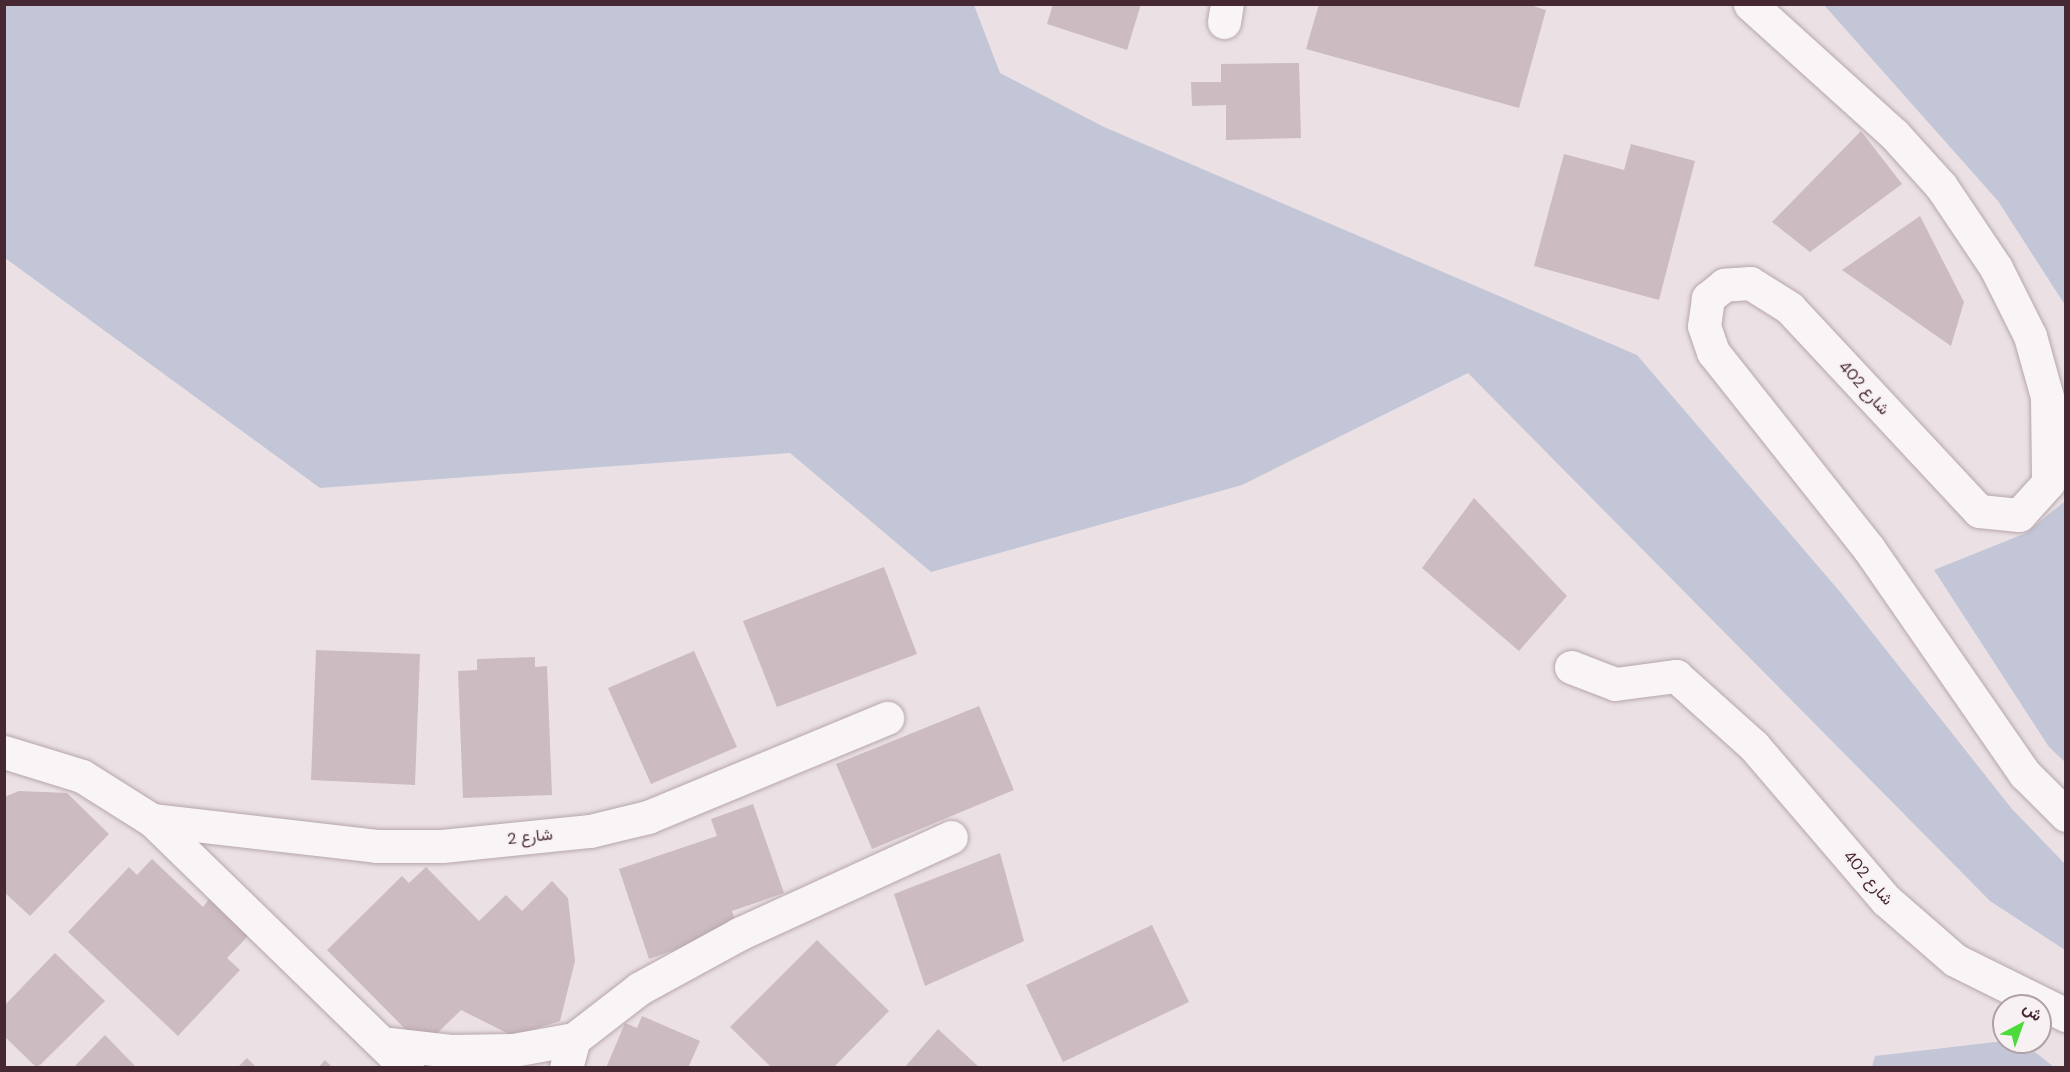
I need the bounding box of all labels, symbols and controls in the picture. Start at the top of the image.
street label: شارع 402 [1835,357,1893,419]
street label: شارع 2 [506,825,554,849]
street label: شارع 402 [1839,847,1897,909]
north arrow [1992,994,2052,1054]
text: ش [2019,997,2047,1026]

